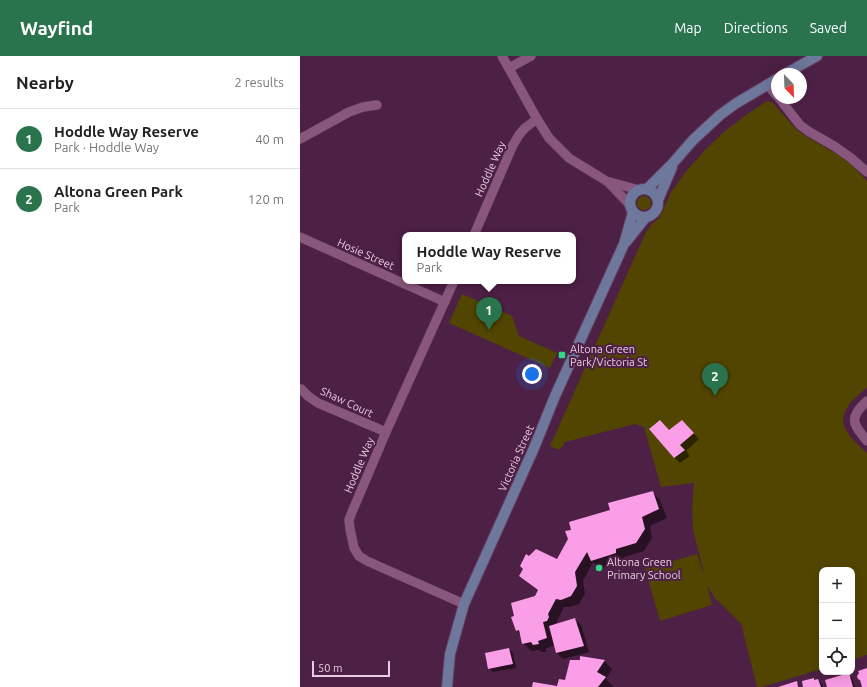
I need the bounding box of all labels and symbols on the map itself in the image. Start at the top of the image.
north arrow [771,68,807,104]
street label: Hoddle Way [472,139,508,199]
street label: Hosie Street [336,236,397,272]
pin: 1 [476,297,502,330]
place label: Altona Green Park/Victoria St [570,343,648,368]
marker: Altona Green Park/Victoria St [557,350,567,360]
pin: 2 [702,363,728,396]
your location [522,364,542,384]
street label: Shaw Court [319,385,376,420]
street label: Victoria Street [496,422,536,493]
street label: Hoddle Way [342,435,376,495]
place label: Altona Green Primary School [607,556,681,581]
marker: Altona Green Primary School [594,563,604,573]
scale bar [312,659,390,678]

